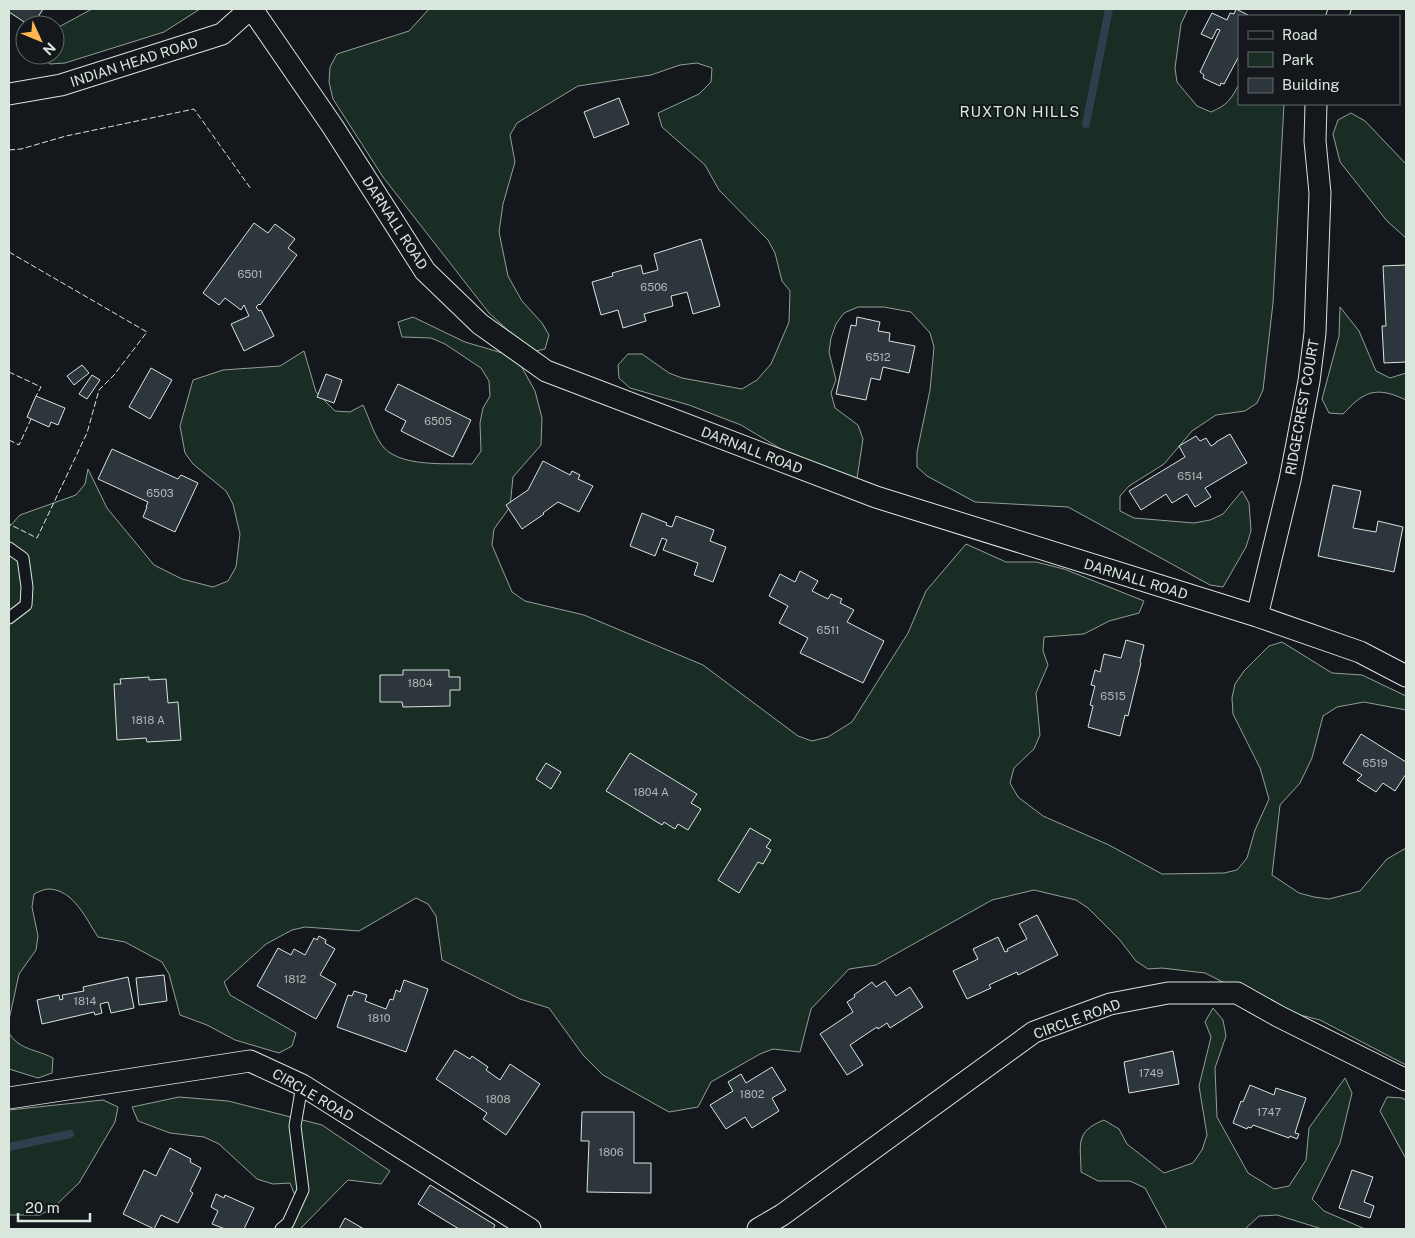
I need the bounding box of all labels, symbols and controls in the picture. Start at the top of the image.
north arrow [15,15,65,65]
legend [1238,15,1400,105]
text: Road [1282,26,1318,43]
street label: INDIAN HEAD ROAD [68,34,200,90]
text: N [40,40,59,59]
text: Park [1282,51,1314,68]
text: Building [1282,76,1340,93]
district label: RUXTON HILLS [960,103,1080,120]
street label: DARNALL ROAD [359,174,431,272]
house number: 6501 [237,268,263,280]
house number: 6506 [640,281,668,293]
street label: RIDGECREST COURT [1282,338,1322,476]
house number: 6512 [866,351,891,363]
house number: 6505 [424,415,452,427]
street label: DARNALL ROAD [699,423,805,477]
house number: 6514 [1177,470,1203,482]
house number: 6503 [146,487,174,499]
street label: DARNALL ROAD [1082,556,1190,602]
house number: 6511 [817,624,839,636]
house number: 1804 [407,677,433,689]
house number: 6515 [1100,690,1126,702]
house number: 1818 A [131,714,165,726]
house number: 6519 [1362,757,1388,769]
house number: 1804 A [633,786,669,798]
house number: 1812 [284,973,307,985]
house number: 1814 [74,995,97,1007]
street label: CIRCLE ROAD [1031,996,1123,1042]
house number: 1810 [368,1012,391,1024]
street label: CIRCLE ROAD [269,1065,357,1125]
house number: 1749 [1139,1067,1163,1079]
house number: 1802 [740,1088,765,1100]
house number: 1808 [485,1093,511,1105]
house number: 1747 [1257,1106,1282,1118]
house number: 1806 [598,1146,624,1158]
scale bar [18,1190,90,1222]
text: 20 m [25,1199,60,1216]

